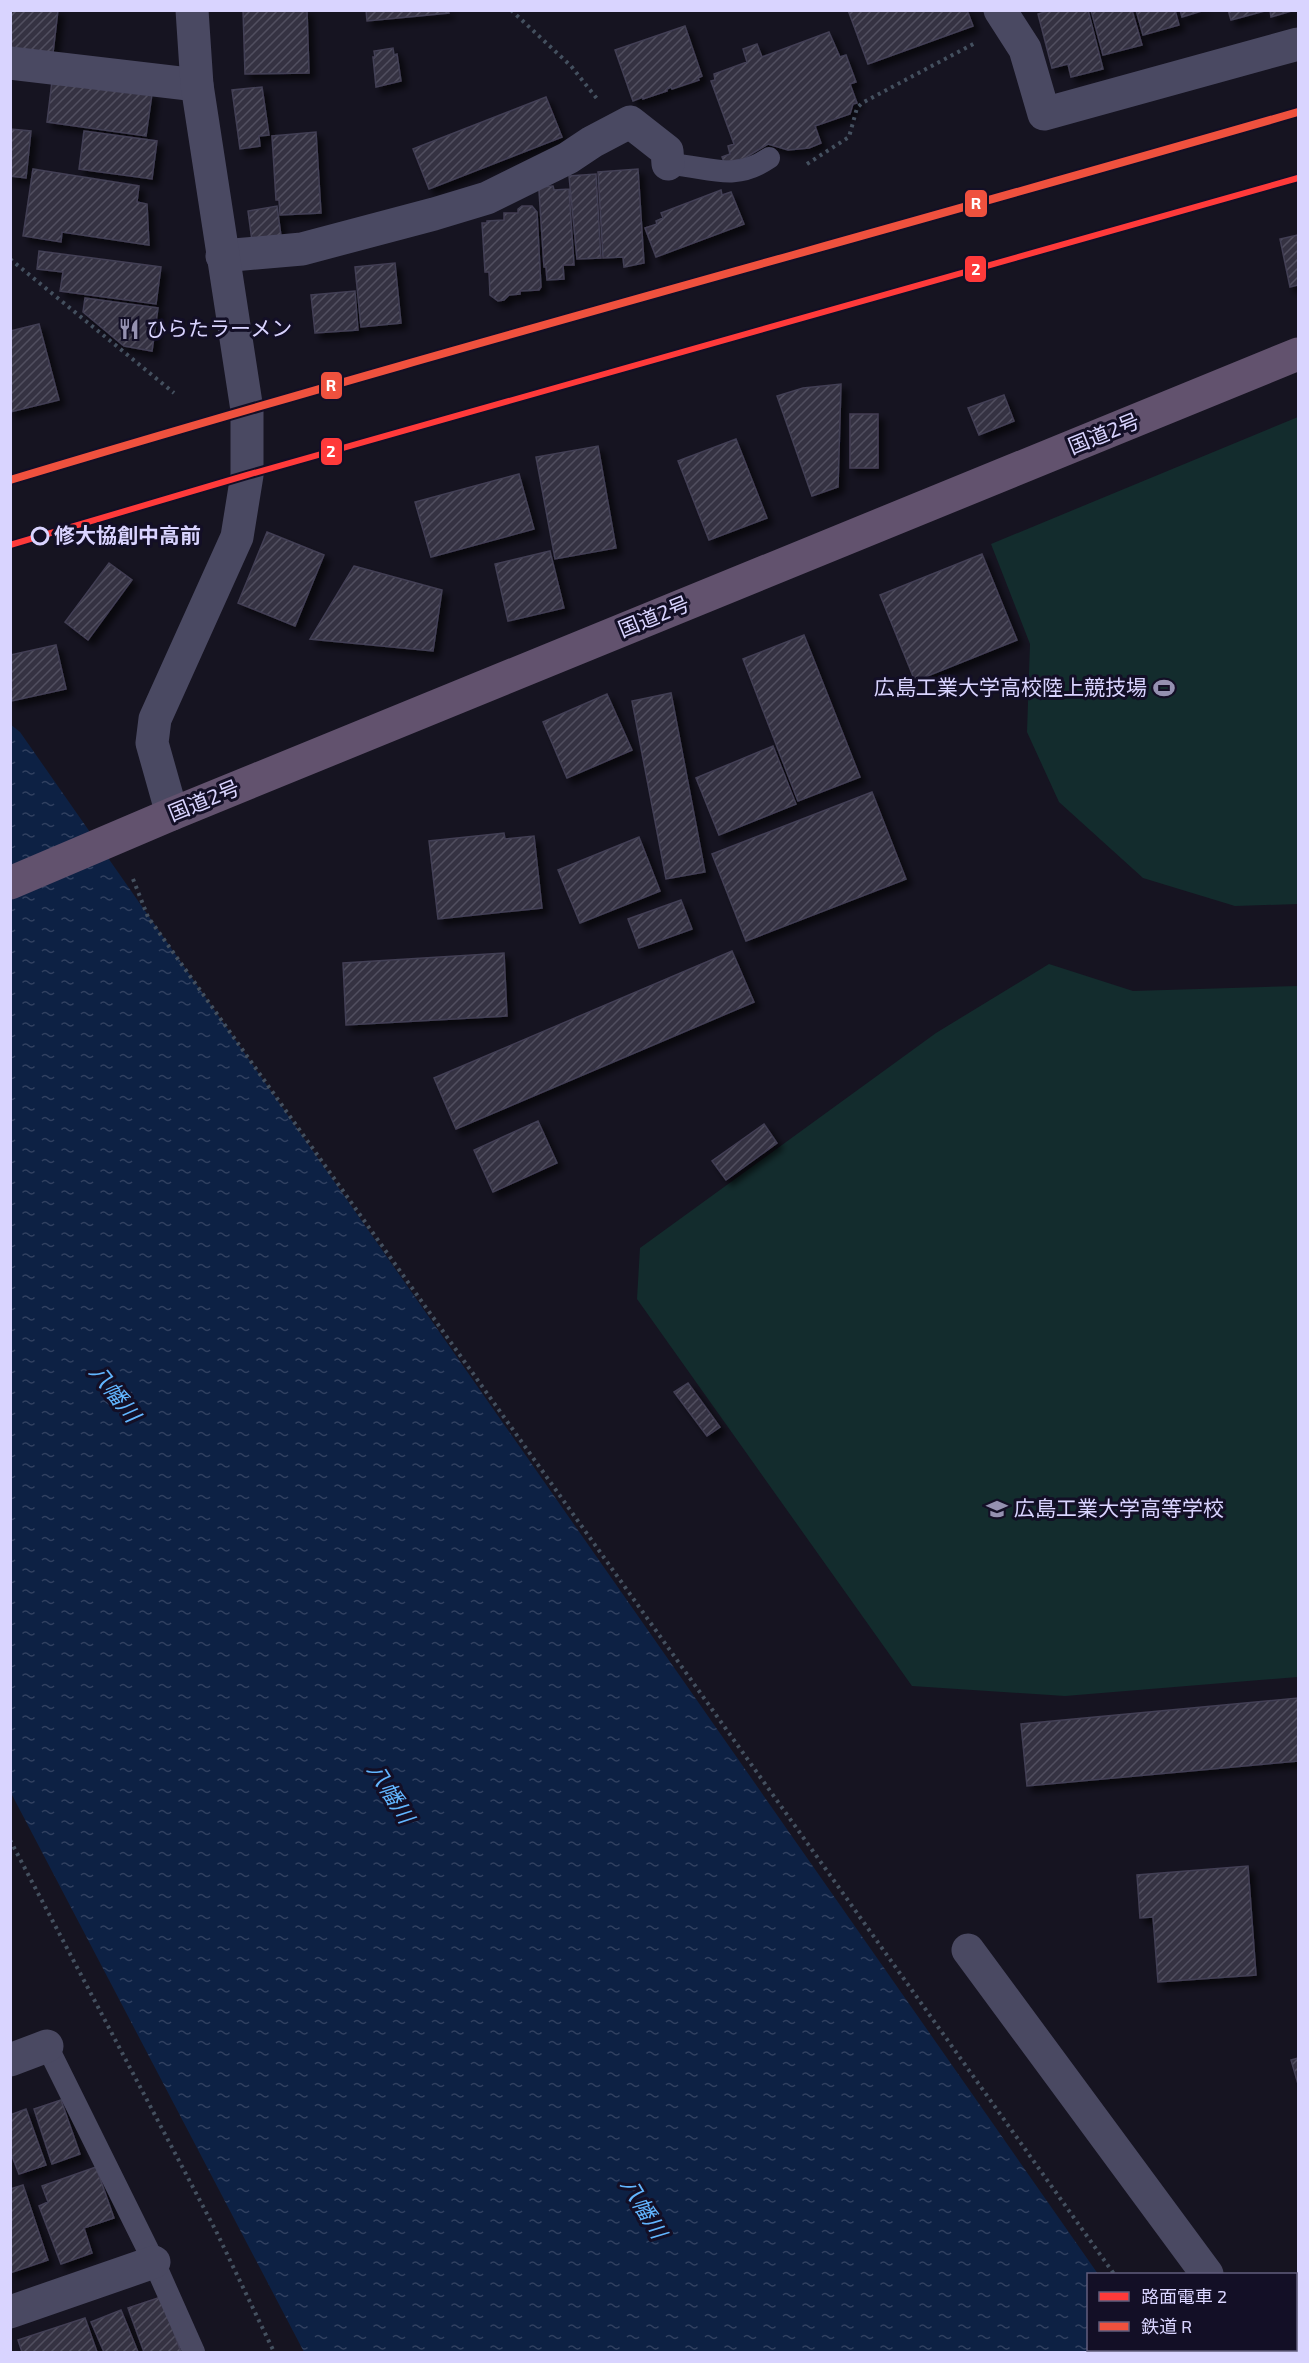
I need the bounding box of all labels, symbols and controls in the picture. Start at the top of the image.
line badge: R [964,189,988,218]
text: R [971,193,981,212]
line badge: 2 [964,255,987,283]
text: 2 [971,259,981,278]
place label: ひらたラーメン [146,315,292,340]
restaurant icon: ひらたラーメン [117,317,141,341]
line badge: R [320,371,343,400]
text: R [326,375,336,394]
street label: 国道2号 [1064,407,1143,458]
line badge: 2 [320,437,343,466]
text: 2 [326,441,336,460]
place label: 修大協創中高前 [54,522,201,547]
marker: 修大協創中高前 [31,527,49,545]
street label: 国道2号 [614,590,693,641]
place label: 広島工業大学高校陸上競技場 [874,674,1147,699]
sports icon: 広島工業大学高校陸上競技場 [1152,676,1176,700]
street label: 国道2号 [164,774,243,825]
water label: 八幡川 [85,1358,148,1428]
place label: 広島工業大学高等学校 [1014,1495,1224,1520]
school or university icon: 広島工業大学高等学校 [985,1497,1009,1521]
water label: 八幡川 [363,1758,421,1829]
water label: 八幡川 [617,2172,674,2244]
legend [1087,2273,1297,2351]
text: 路面電車 2 [1141,2285,1227,2307]
text: 鉄道 R [1141,2315,1192,2337]

